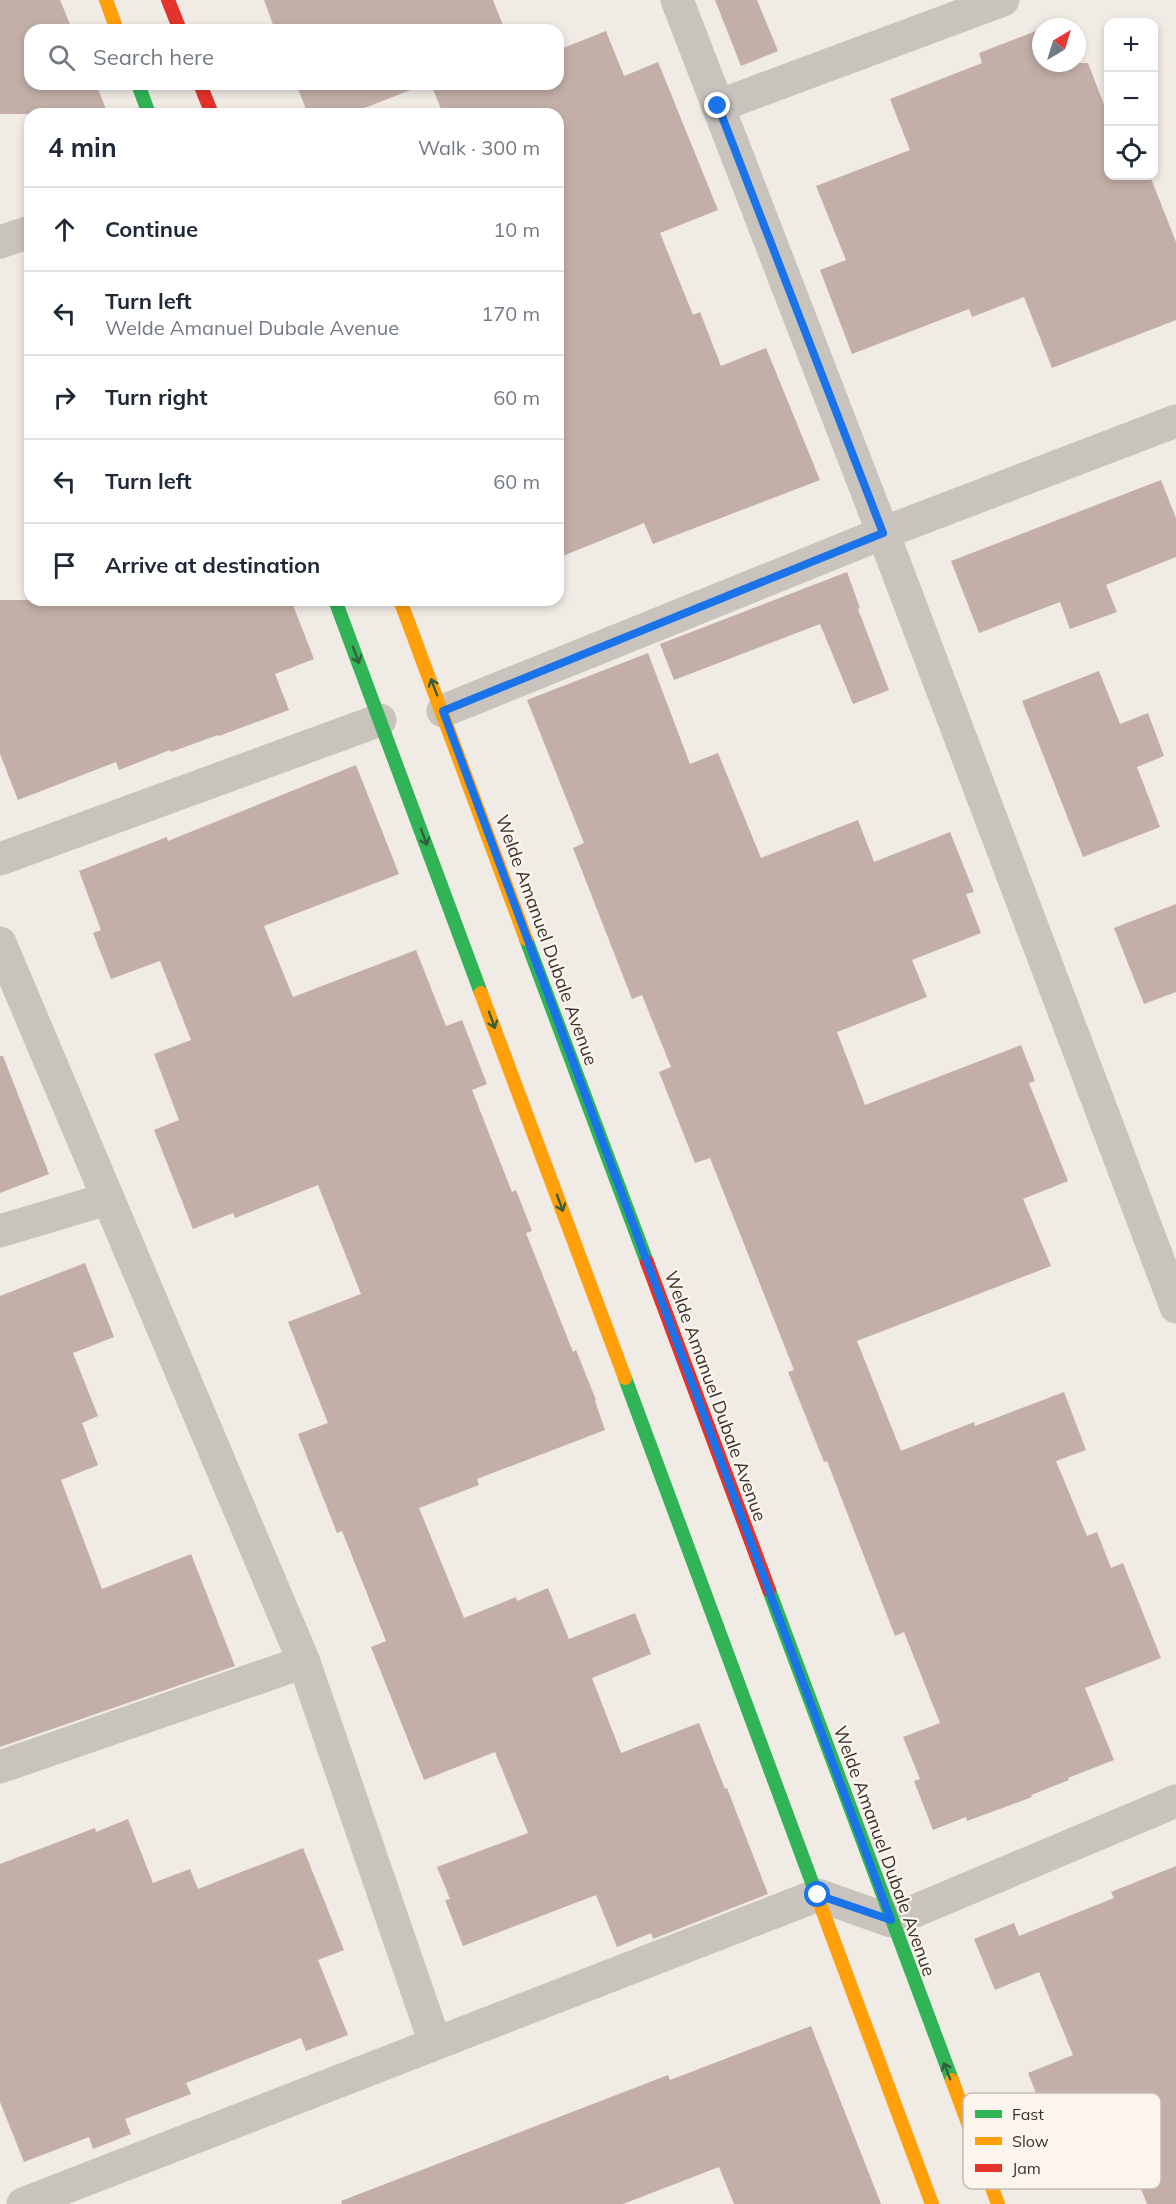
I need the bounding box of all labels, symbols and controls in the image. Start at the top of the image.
north arrow [1032,18,1086,72]
map controls [1104,18,1158,180]
button: + [1104,18,1158,72]
search box [24,24,564,90]
icon: search [45,41,78,74]
text: Search here [93,43,214,71]
button: − [1104,72,1158,126]
route end [704,92,730,118]
button: locate [1104,126,1158,180]
text: 4 min [48,131,117,164]
text: Walk · 300 m [418,135,540,160]
icon: ahead [48,213,81,246]
text: Continue [105,215,198,243]
text: 10 m [493,217,540,242]
text: Turn left [105,287,192,315]
icon: left [48,297,81,330]
text: 170 m [481,301,540,326]
text: Welde Amanuel Dubale Avenue [105,315,399,340]
icon: right [48,381,81,414]
text: Turn right [105,383,208,411]
text: 60 m [493,385,540,410]
icon: left [48,465,81,498]
text: Turn left [105,467,192,495]
text: 60 m [493,469,540,494]
icon: arrive [48,549,81,582]
text: Arrive at destination [105,551,320,579]
one-way arrow [351,645,362,663]
one-way arrow [428,678,439,697]
street label: Welde Amanuel Dubale Avenue [491,812,603,1068]
one-way arrow [419,827,430,846]
one-way arrow [487,1010,498,1029]
one-way arrow [555,1193,566,1212]
street label: Welde Amanuel Dubale Avenue [660,1268,772,1524]
street label: Welde Amanuel Dubale Avenue [829,1723,941,1979]
route start [804,1881,830,1907]
one-way arrow [941,2062,952,2080]
legend [963,2093,1161,2189]
text: Fast [1012,2104,1044,2124]
text: Slow [1012,2131,1049,2151]
text: Jam [1012,2158,1041,2178]

